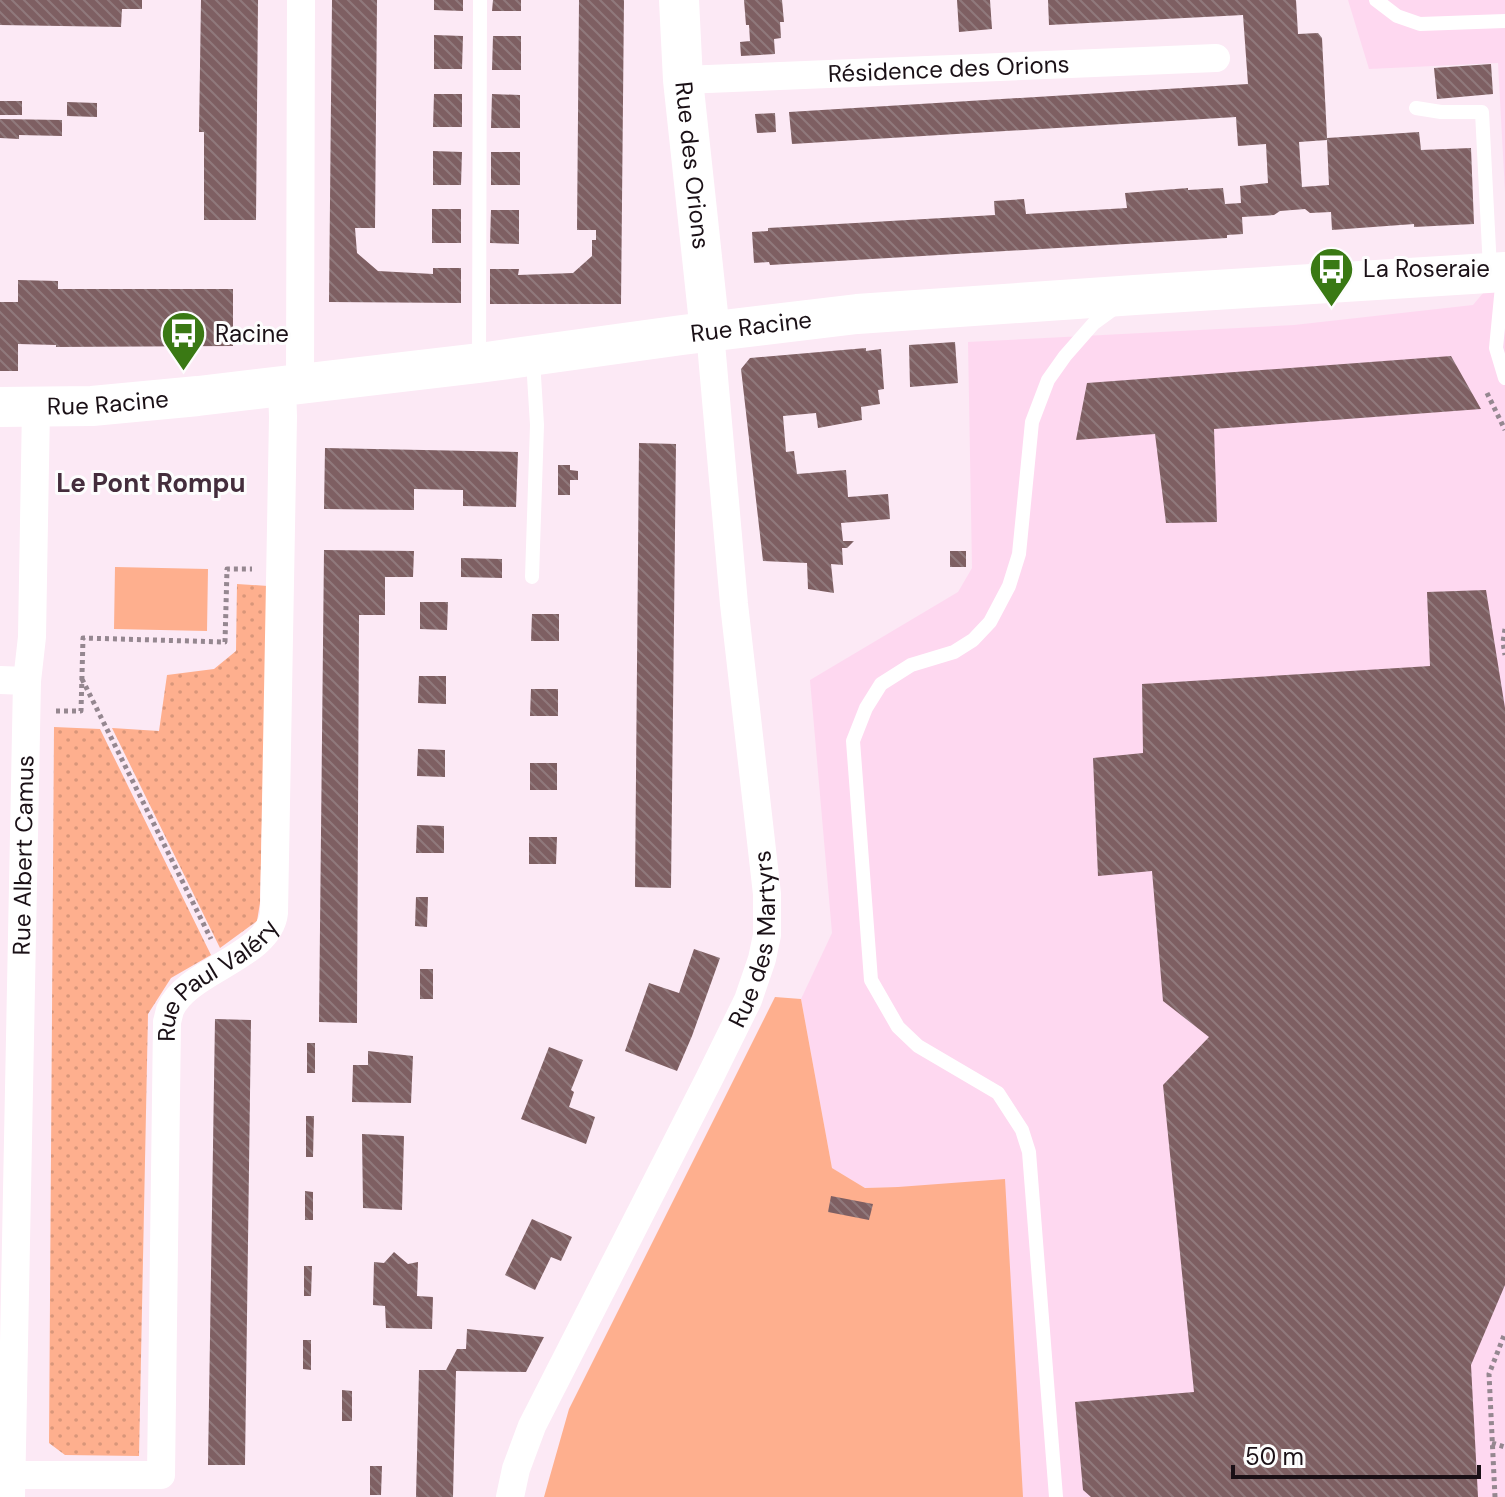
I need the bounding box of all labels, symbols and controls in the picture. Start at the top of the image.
street label: Résidence des Orions [827,48,1070,89]
street label: Rue des Orions [668,80,717,251]
bus stop icon: La Roseraie [1308,245,1356,308]
place label: La Roseraie [1363,253,1490,284]
street label: Rue Racine [689,304,814,349]
bus stop icon: Racine [160,310,208,373]
place label: Racine [215,318,289,349]
street label: Rue Racine [47,383,170,421]
district label: Le Pont Rompu [56,466,246,500]
street label: Rue Albert Camus [6,755,41,956]
street label: Rue des Martyrs [721,849,782,1032]
street label: Rue Paul Valéry [150,914,285,1042]
scale bar [1233,1429,1479,1479]
text: 50 m [1245,1441,1304,1472]

